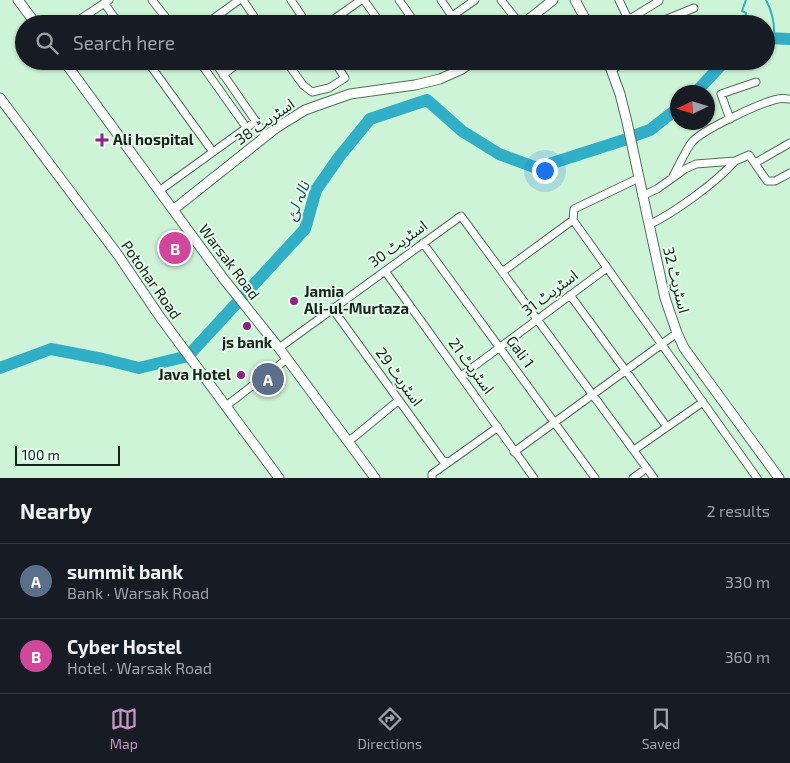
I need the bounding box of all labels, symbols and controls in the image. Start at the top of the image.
search box [15,15,775,70]
icon: search [33,29,61,57]
text: Search here [73,31,175,54]
north arrow [670,85,715,130]
street label: اسٹریٹ 38 [231,94,298,149]
place label: Ali hospital [113,130,194,148]
marker: Ali hospital [95,133,109,147]
your location [532,158,558,184]
water label: نالہ لئ [280,177,314,223]
street label: اسٹریٹ 30 [365,216,431,271]
street label: Warsak Road [196,220,264,303]
pin: B [159,229,191,267]
street label: Potohar Road [118,237,186,322]
street label: اسٹریٹ 32 [659,245,694,315]
street label: اسٹریٹ 31 [518,265,581,320]
place label: Jamia Ali-ul-Murtaza [304,282,409,317]
marker: Jamia Ali-ul-Murtaza [288,295,300,307]
marker: js bank [241,320,253,332]
street label: Gali 1 [503,332,538,371]
place label: js bank [222,333,273,351]
street label: اسٹریٹ 21 [445,334,498,398]
street label: اسٹریٹ 29 [372,344,427,410]
pin: A [252,360,284,398]
place label: Java Hotel [158,365,231,383]
marker: Java Hotel [235,369,247,381]
scale bar [15,443,120,466]
text: 100 m [22,446,60,463]
text: Nearby [20,498,92,523]
text: 2 results [707,501,770,520]
text: summit bank [67,560,183,583]
text: A [31,572,41,591]
text: 330 m [725,572,770,591]
text: Bank · Warsak Road [67,583,209,602]
text: Cyber Hostel [67,635,182,658]
text: B [31,647,41,666]
text: 360 m [725,647,770,666]
text: Hotel · Warsak Road [67,658,212,677]
tab: Map [110,705,138,752]
tab: Directions [358,705,422,752]
tab: Saved [642,705,680,752]

